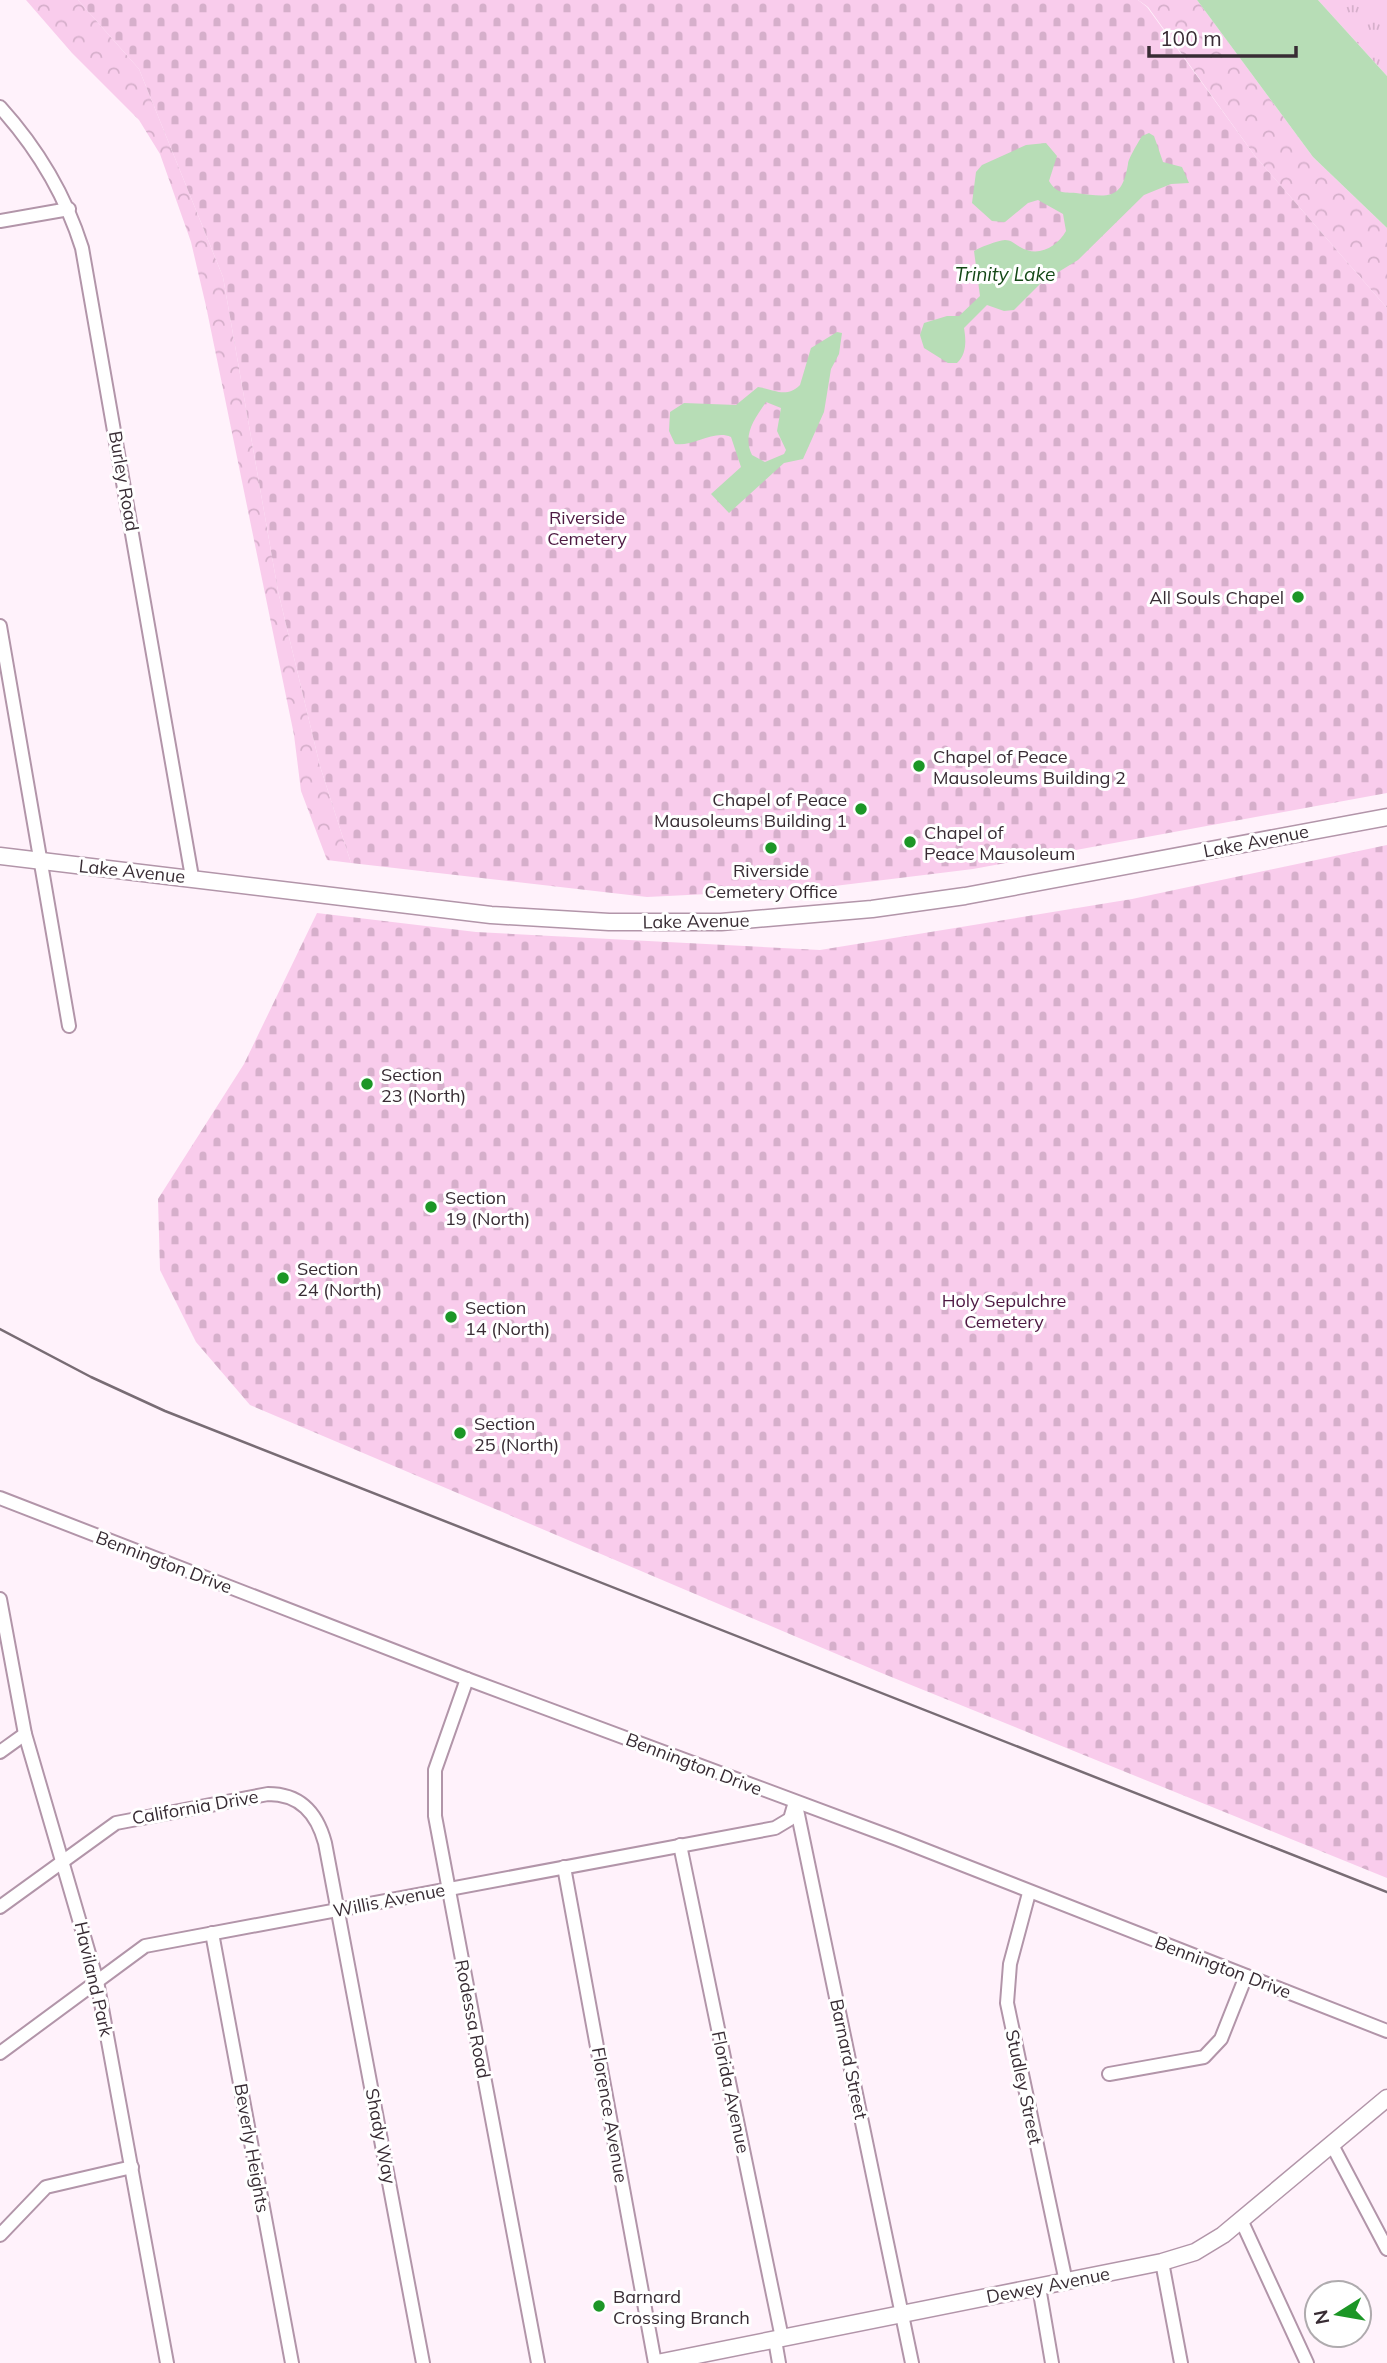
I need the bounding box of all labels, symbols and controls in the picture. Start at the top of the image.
scale bar [1149,14,1296,58]
text: 100 m [1160,25,1222,51]
water label: Trinity Lake [955,262,1055,286]
street label: Burley Road [104,429,144,533]
park label: Riverside Cemetery [547,506,627,550]
place label: All Souls Chapel [1149,586,1284,609]
marker: All Souls Chapel [1290,589,1306,605]
place label: Chapel of Peace Mausoleums Building 2 [933,745,1126,789]
marker: Chapel of Peace Mausoleums Building 2 [911,758,927,774]
place label: Chapel of Peace Mausoleums Building 1 [654,788,847,832]
marker: Chapel of Peace Mausoleums Building 1 [853,801,869,817]
street label: Lake Avenue [1201,820,1311,862]
place label: Chapel of Peace Mausoleum [924,821,1075,865]
marker: Chapel of Peace Mausoleum [902,834,918,850]
marker: Riverside Cemetery Office [763,840,779,856]
street label: Lake Avenue [78,854,186,888]
place label: Riverside Cemetery Office [705,859,837,903]
street label: Lake Avenue [642,909,750,933]
place label: Section 23 (North) [381,1063,466,1107]
marker: Section 23 (North) [359,1076,375,1092]
place label: Section 19 (North) [445,1186,530,1230]
marker: Section 19 (North) [423,1199,439,1215]
place label: Section 24 (North) [297,1257,382,1301]
marker: Section 24 (North) [275,1270,291,1286]
park label: Holy Sepulchre Cemetery [942,1289,1066,1333]
place label: Section 14 (North) [465,1296,550,1340]
marker: Section 14 (North) [443,1309,459,1325]
place label: Section 25 (North) [474,1412,559,1456]
marker: Section 25 (North) [452,1425,468,1441]
street label: Bennington Drive [93,1525,235,1599]
street label: Bennington Drive [623,1727,765,1801]
street label: California Drive [130,1785,260,1829]
street label: Willis Avenue [331,1878,447,1922]
street label: Haviland Park [70,1919,119,2039]
street label: Bennington Drive [1152,1930,1294,2004]
street label: Rodessa Road [450,1958,496,2080]
street label: Barnard Street [825,1997,873,2121]
street label: Studley Street [1001,2028,1047,2146]
street label: Florida Avenue [707,2029,755,2155]
street label: Florence Avenue [587,2045,633,2185]
street label: Beverly Heights [229,2082,275,2214]
street label: Shady Way [360,2086,402,2186]
street label: Dewey Avenue [984,2262,1112,2308]
north arrow [1303,2279,1373,2349]
place label: Barnard Crossing Branch [613,2285,750,2329]
marker: Barnard Crossing Branch [591,2298,607,2314]
text: N [1308,2308,1334,2327]

